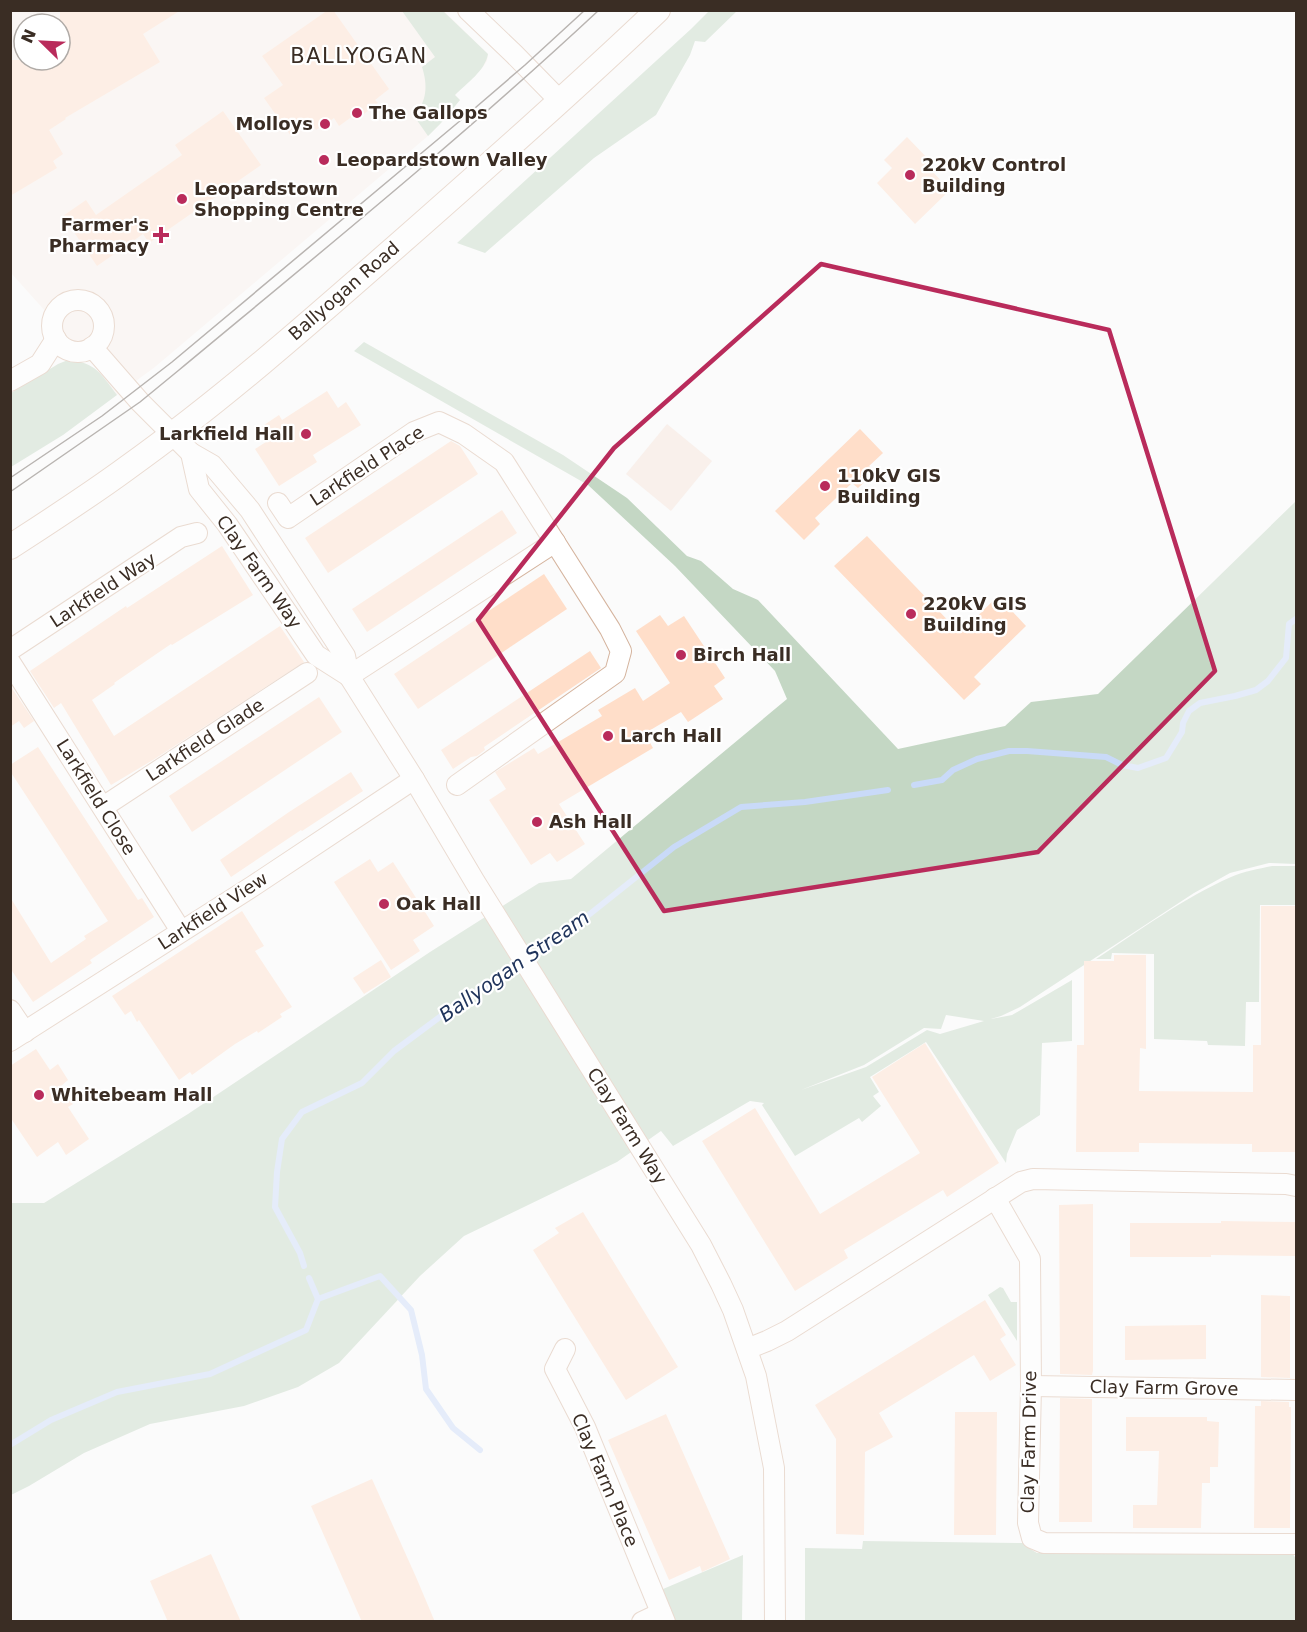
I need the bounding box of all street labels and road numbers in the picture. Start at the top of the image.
street label: Ballyogan Road [284,237,403,344]
street label: Larkfield Place [306,421,428,510]
street label: Clay Farm Way [213,511,306,633]
street label: Larkfield Way [46,547,160,632]
street label: Larkfield Glade [142,694,267,785]
street label: Larkfield Close [52,735,140,858]
street label: Larkfield View [154,867,271,954]
street label: Clay Farm Way [583,1064,672,1188]
street label: Clay Farm Drive [1017,1370,1040,1514]
street label: Clay Farm Grove [1089,1376,1239,1399]
street label: Clay Farm Place [568,1410,643,1550]

